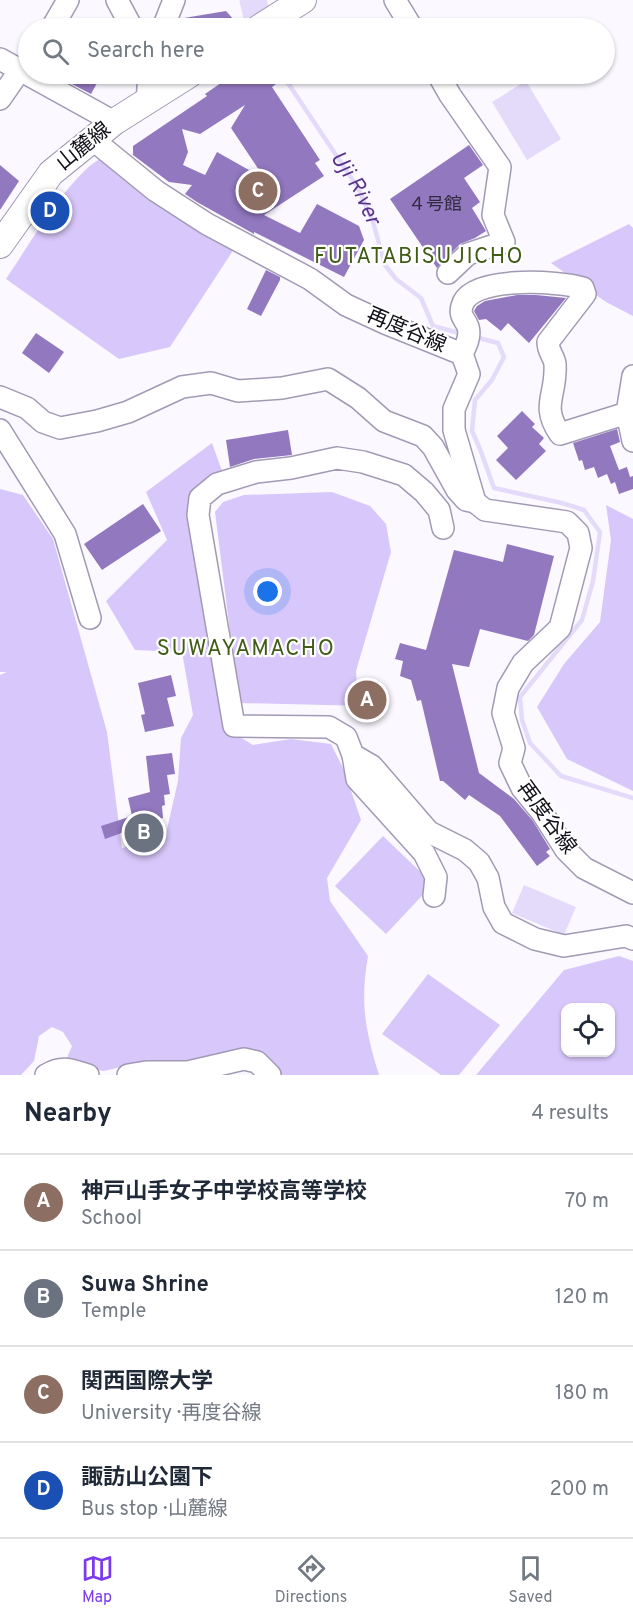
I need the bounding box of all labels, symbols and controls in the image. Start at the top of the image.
search box [18,18,615,84]
icon: search [39,35,72,68]
text: Search here [87,38,205,65]
street label: 山麓線 [51,117,117,177]
water label: Uji River [324,146,387,231]
pin: C [238,168,278,213]
pin: D [31,188,70,234]
house number: ４号館 [408,194,462,217]
district label: FUTATABISUJICHO [314,244,524,271]
street label: 再度谷線 [362,302,450,360]
your location [253,577,282,606]
district label: SUWAYAMACHO [157,636,335,663]
pin: A [348,678,386,722]
street label: 再度谷線 [510,776,582,860]
pin: B [124,810,164,856]
map controls [561,1003,615,1057]
button: locate [561,1003,615,1057]
text: Nearby [24,1098,112,1131]
text: 4 results [532,1101,609,1127]
text: 神戸山手女子中学校高等学校 [81,1179,367,1206]
text: A [36,1189,51,1215]
text: 70 m [565,1189,609,1215]
text: School [81,1206,142,1232]
text: Suwa Shrine [81,1272,209,1299]
text: B [37,1285,50,1311]
text: 120 m [555,1285,609,1311]
text: Temple [81,1299,146,1325]
text: 関西国際大学 [81,1369,213,1396]
text: C [37,1381,50,1407]
text: 180 m [555,1381,609,1407]
text: University · 再度谷線 [81,1401,261,1427]
text: 諏訪山公園下 [81,1465,213,1492]
text: D [36,1477,51,1503]
text: 200 m [550,1477,609,1503]
text: Bus stop · 山麓線 [81,1497,228,1523]
tab: Map [81,1552,114,1608]
tab: Directions [275,1552,347,1608]
tab: Saved [508,1552,552,1608]

